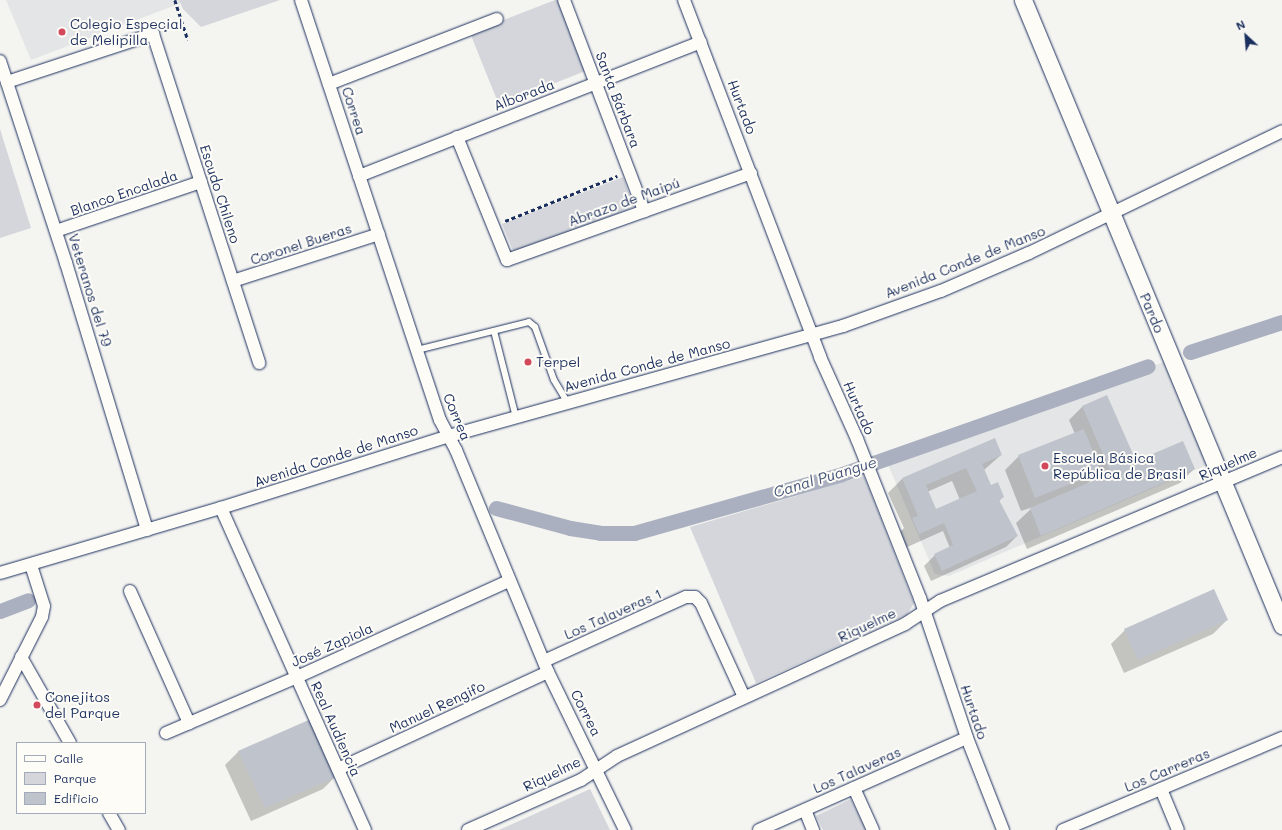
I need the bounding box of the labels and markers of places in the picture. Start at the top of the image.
place label: Colegio Especial de Melipilla [70,16,183,48]
marker: Colegio Especial de Melipilla [57,27,67,37]
place label: Terpel [536,354,580,370]
marker: Terpel [523,357,533,367]
place label: Escuela Básica República de Brasil [1053,450,1186,482]
marker: Escuela Básica República de Brasil [1040,461,1050,471]
place label: Conejitos del Parque [45,689,120,722]
marker: Conejitos del Parque [32,700,42,710]

